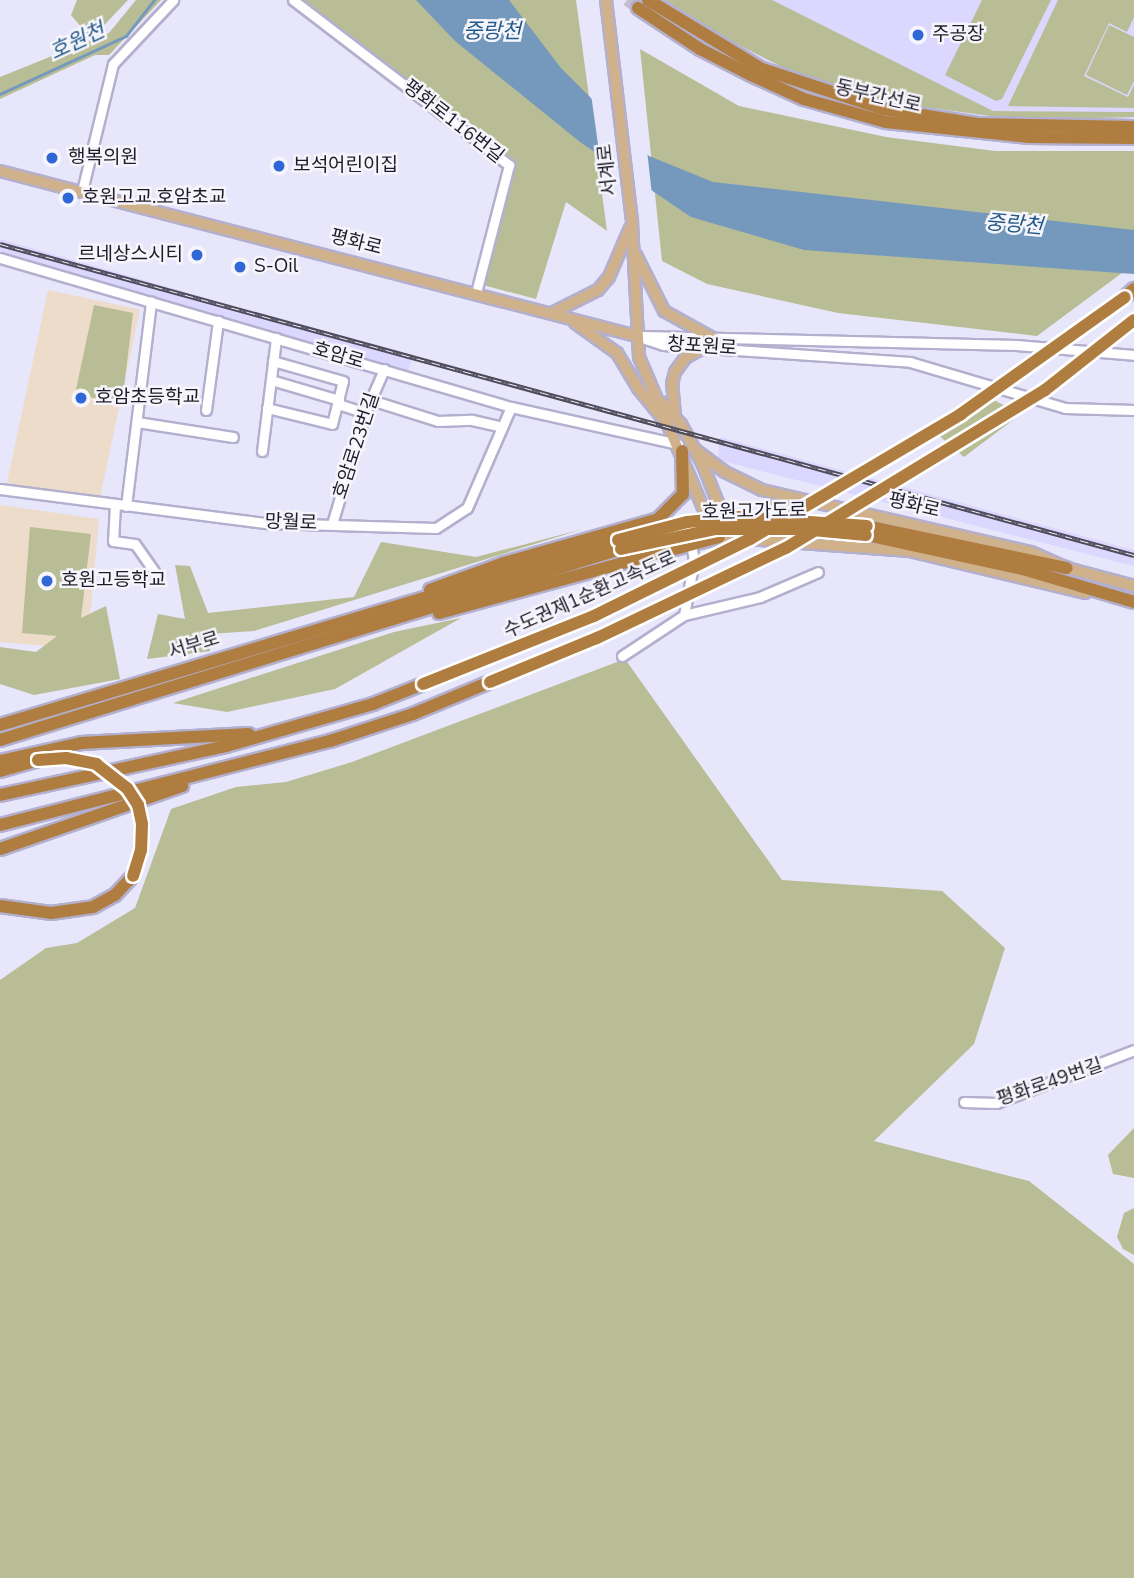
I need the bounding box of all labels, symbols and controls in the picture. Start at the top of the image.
water label: 호원천 [45,17,109,65]
water label: 중랑천 [463,18,521,44]
place label: 주공장 [932,24,984,46]
marker: 주공장 [910,27,926,43]
street label: 평화로116번길 [398,76,508,168]
street label: 동부간선로 [833,76,923,118]
street label: 서계로 [594,143,622,197]
place label: 행복의원 [68,147,138,169]
marker: 행복의원 [42,148,62,168]
place label: 보석어린이집 [293,155,398,177]
marker: 보석어린이집 [271,158,287,174]
place label: 호원고교.호암초교 [82,187,226,209]
marker: 호원고교.호암초교 [60,190,76,206]
water label: 중랑천 [984,209,1044,239]
street label: 평화로 [328,226,384,260]
place label: 르네상스시티 [78,244,183,266]
marker: 르네상스시티 [189,247,205,263]
place label: S-Oil [254,256,298,278]
marker: S-Oil [232,259,248,275]
street label: 창포원로 [666,333,738,361]
street label: 호암로 [310,338,366,374]
place label: 호암초등학교 [95,387,200,409]
marker: 호암초등학교 [73,390,89,406]
street label: 호암로23번길 [329,390,385,502]
street label: 평화로 [886,489,942,523]
street label: 호원고가도로 [701,500,807,524]
street label: 망월로 [264,511,318,535]
street label: 수도권제1순환고속도로 [500,547,680,643]
place label: 호원고등학교 [61,570,166,592]
marker: 호원고등학교 [39,573,55,589]
street label: 서부로 [166,627,222,665]
street label: 평화로49번길 [994,1054,1106,1112]

